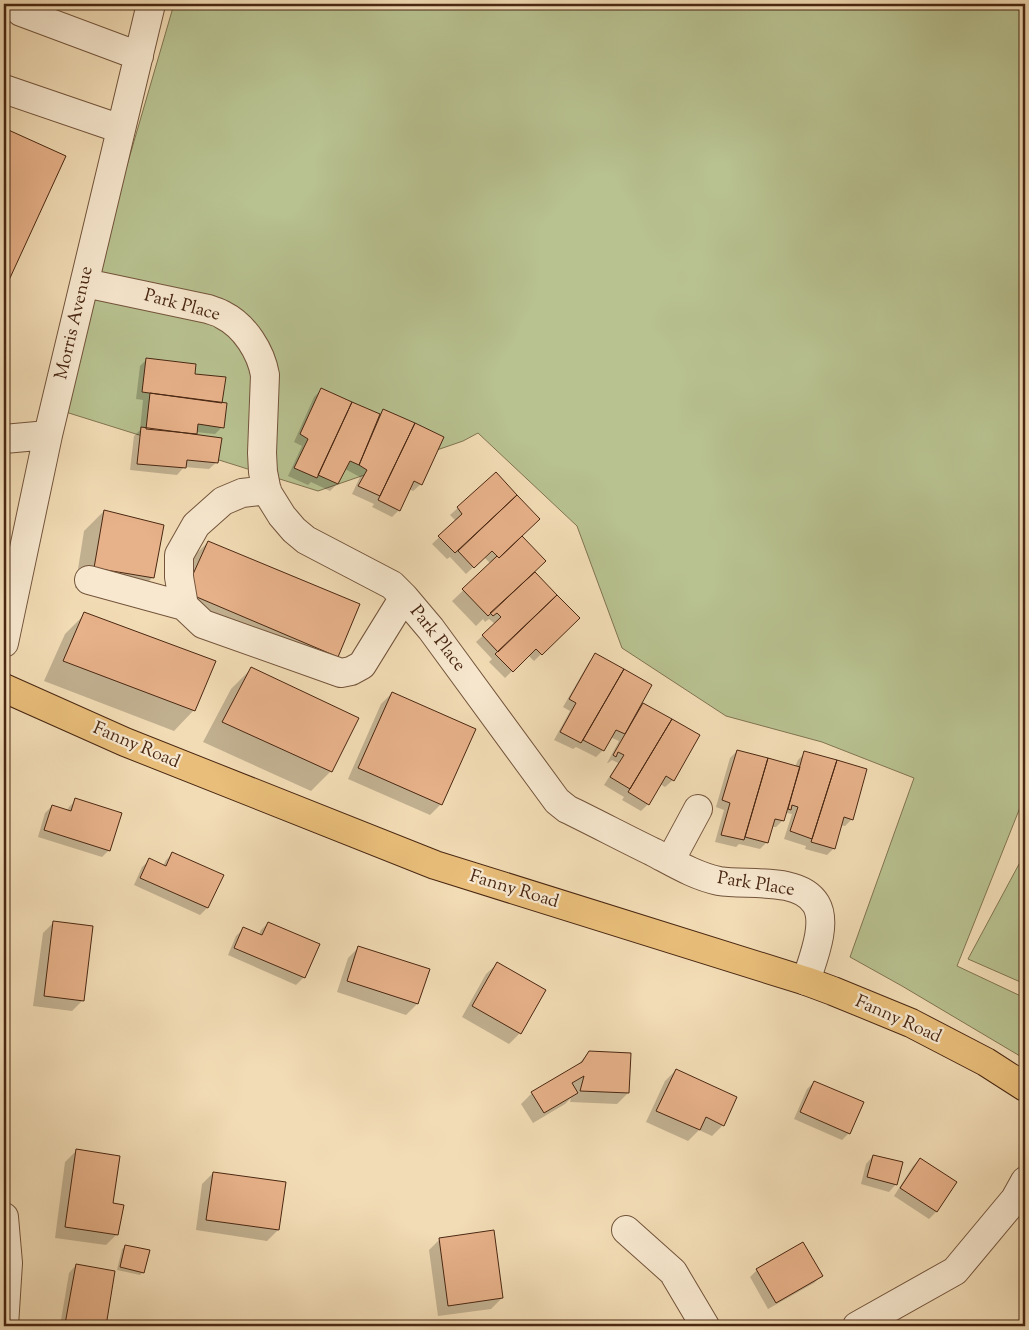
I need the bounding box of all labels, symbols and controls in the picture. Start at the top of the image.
street label: Morris Avenue [49,264,101,382]
street label: Park Place [141,283,223,329]
street label: Park Place [403,600,471,678]
street label: Fanny Road [89,716,183,776]
street label: Fanny Road [466,864,562,916]
street label: Park Place [715,866,797,904]
street label: Fanny Road [851,989,945,1051]

